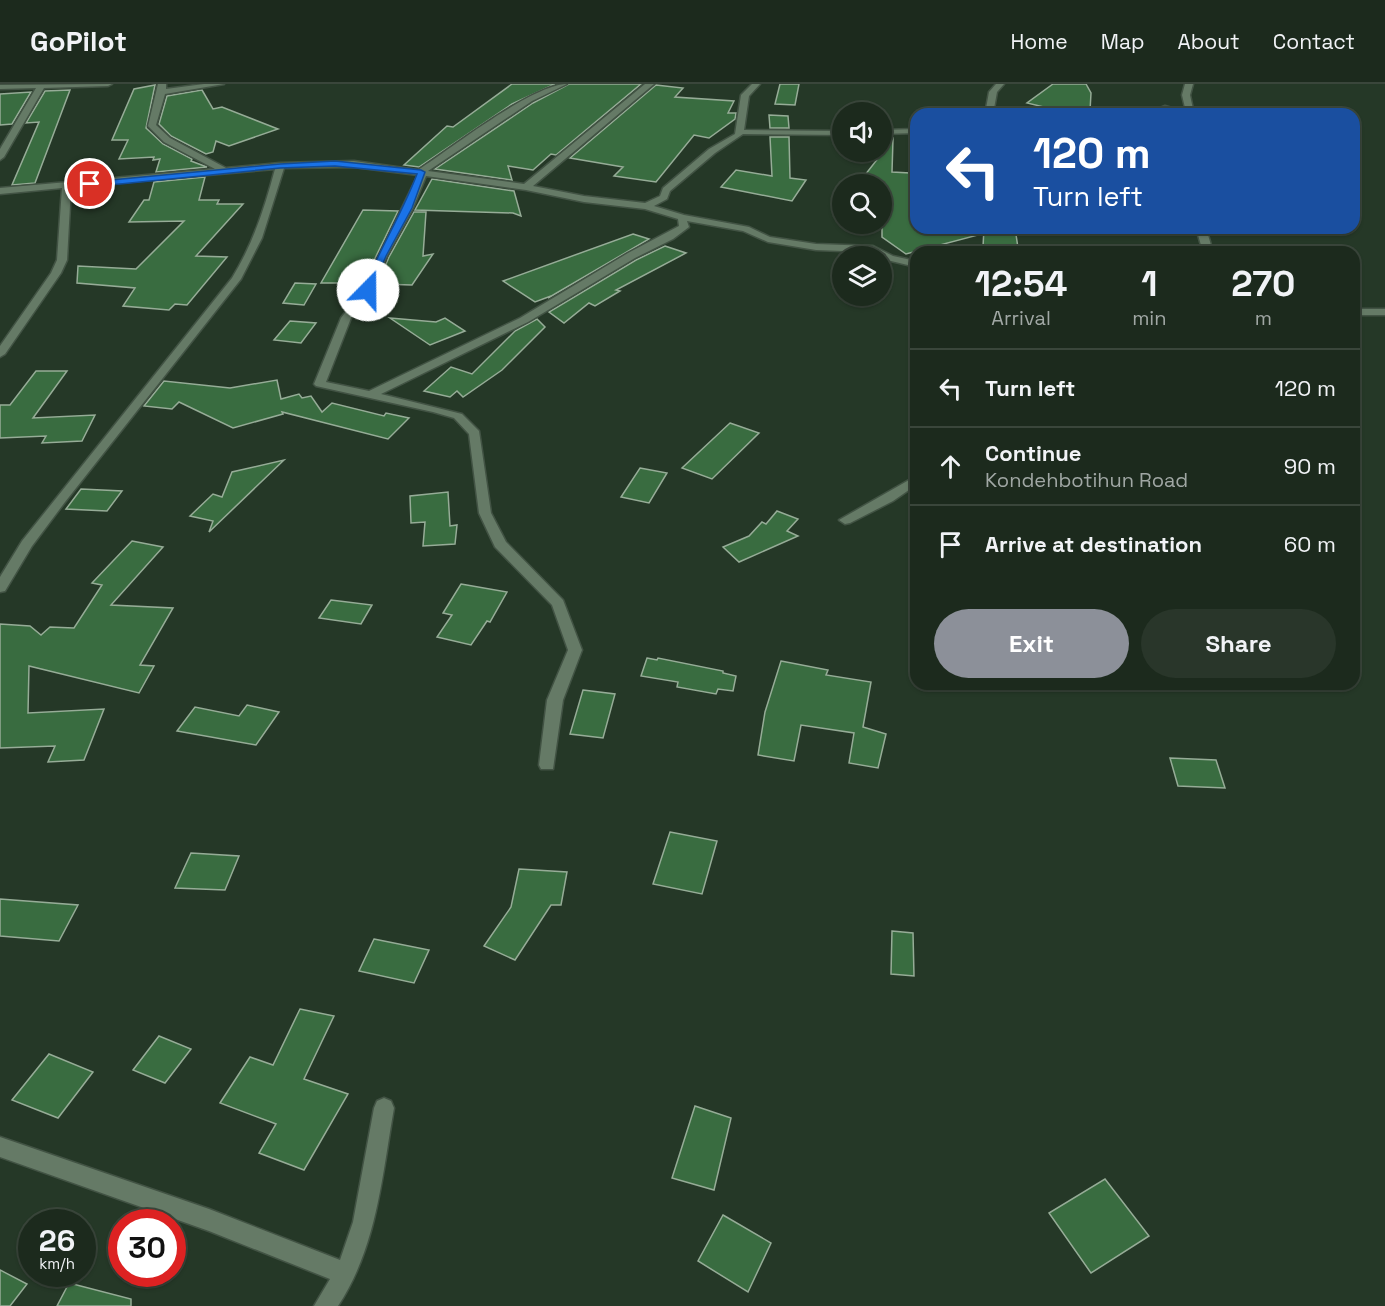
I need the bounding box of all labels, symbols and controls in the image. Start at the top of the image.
text: GoPilot [30,23,127,59]
text: Home [1010,28,1068,55]
text: Map [1101,28,1145,55]
text: About [1178,28,1240,55]
text: Contact [1273,28,1355,55]
map controls [832,102,892,306]
button: sound [832,102,892,162]
text: 120 m [1033,127,1151,180]
icon: left [934,132,1012,210]
pin [64,158,115,209]
icon: arrive [73,167,106,200]
button: search [832,174,892,234]
text: Turn left [1033,179,1143,214]
button: layers [832,246,892,306]
position arrow [336,258,400,322]
text: 12:54 [975,261,1068,307]
text: 1 [1141,261,1158,307]
text: 270 [1231,261,1295,307]
text: Arrival [991,305,1051,331]
text: min [1132,305,1167,331]
text: m [1255,305,1272,331]
icon: left [934,372,967,405]
text: Turn left [985,374,1075,402]
text: 120 m [1275,374,1336,402]
text: Continue [985,439,1081,467]
icon: ahead [934,450,967,483]
text: 90 m [1284,452,1336,480]
text: Kondehbotihun Road [985,467,1188,493]
icon: arrive [934,528,967,561]
text: Arrive at destination [985,530,1202,558]
text: 60 m [1284,530,1336,558]
button: Exit [934,609,1129,678]
button: Share [1141,609,1336,678]
speed limit sign: 30 [108,1209,186,1287]
text: 26 [39,1221,75,1260]
text: km/h [39,1254,75,1273]

